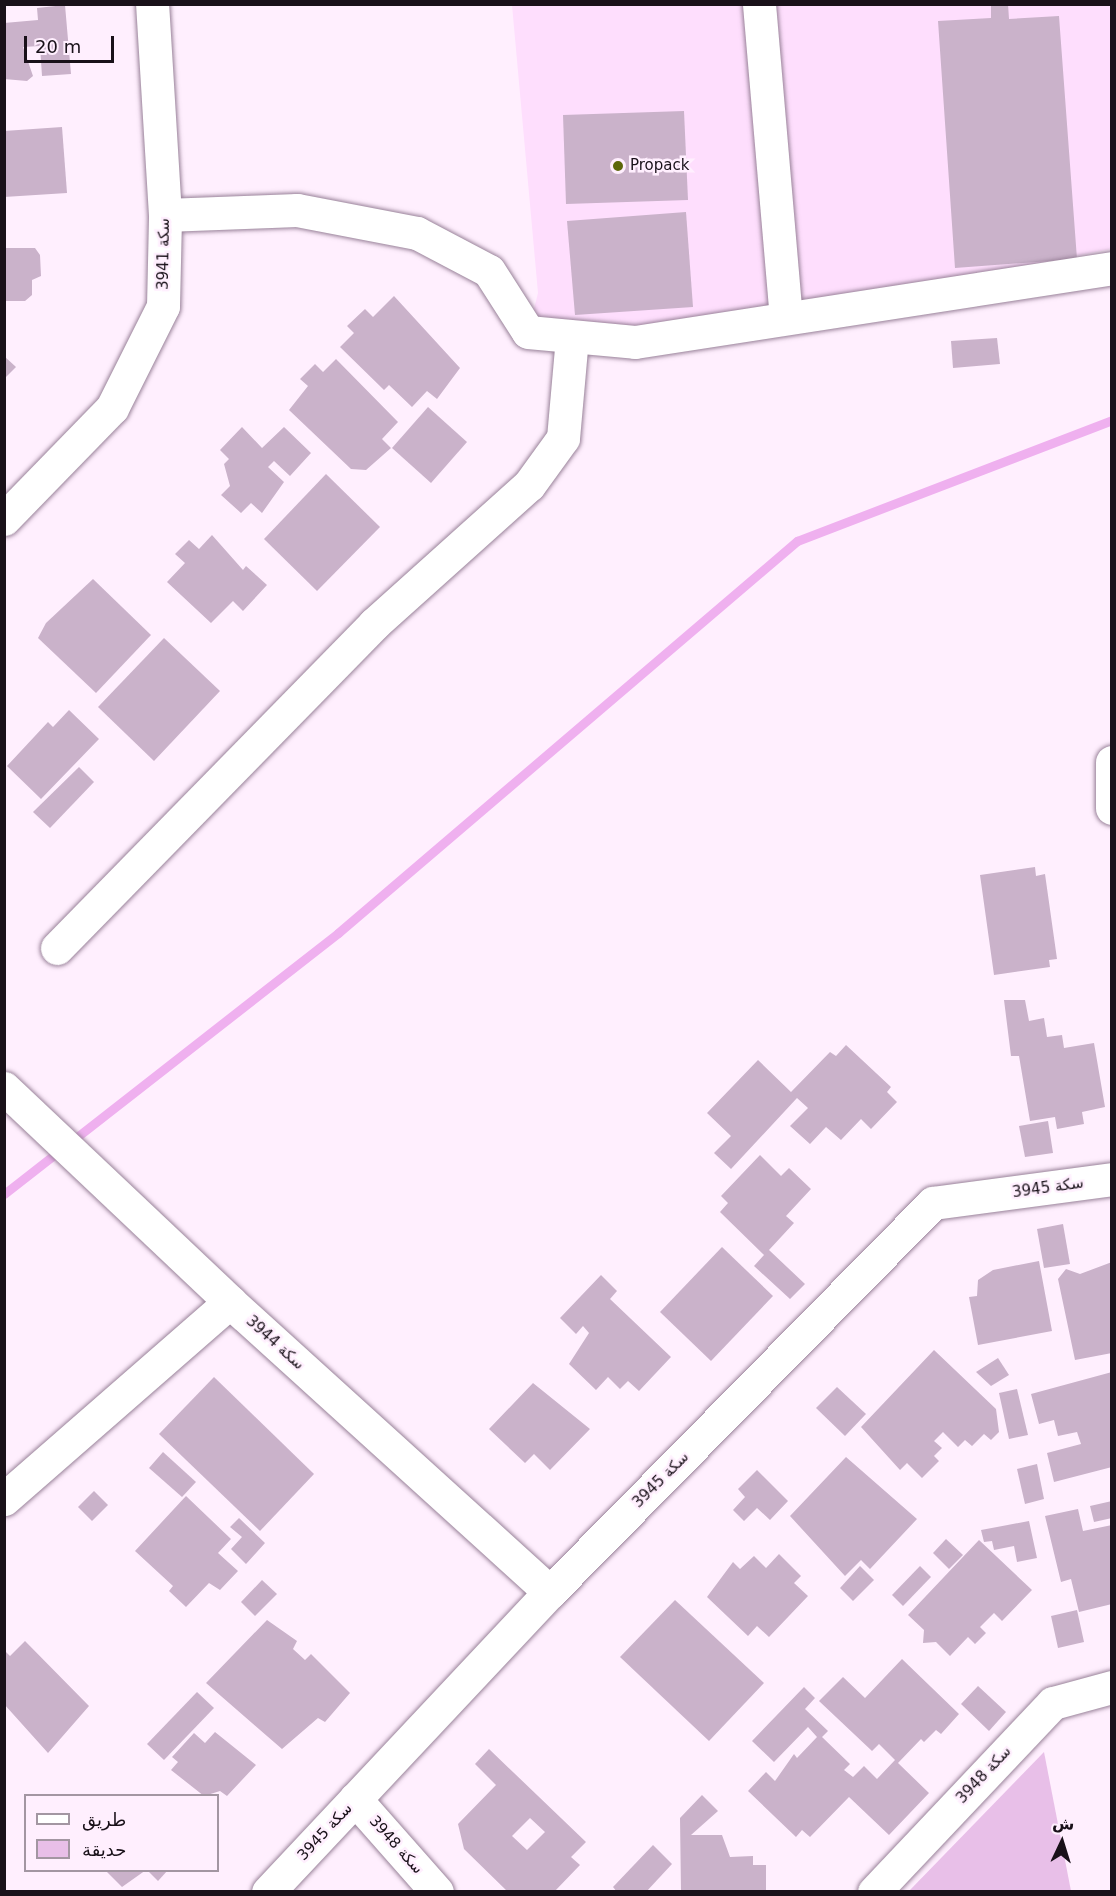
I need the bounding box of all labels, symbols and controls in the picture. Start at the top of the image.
scale bar [27,24,117,62]
text: 20 m [35,36,81,57]
place label: Propack [630,157,689,175]
marker: Propack [611,159,625,173]
street label: سكة 3941 [154,218,174,290]
street label: سكة 3945 [1011,1174,1085,1202]
street label: سكة 3944 [242,1312,308,1374]
street label: سكة 3945 [629,1448,693,1512]
street label: سكة 3948 [953,1743,1015,1807]
legend [24,1794,219,1872]
street label: سكة 3945 [294,1800,356,1864]
text: طريق [82,1809,126,1830]
street label: سكة 3948 [365,1812,427,1878]
north arrow [1032,1812,1092,1872]
text: ش [1052,1813,1075,1834]
text: حديقة [82,1839,126,1860]

